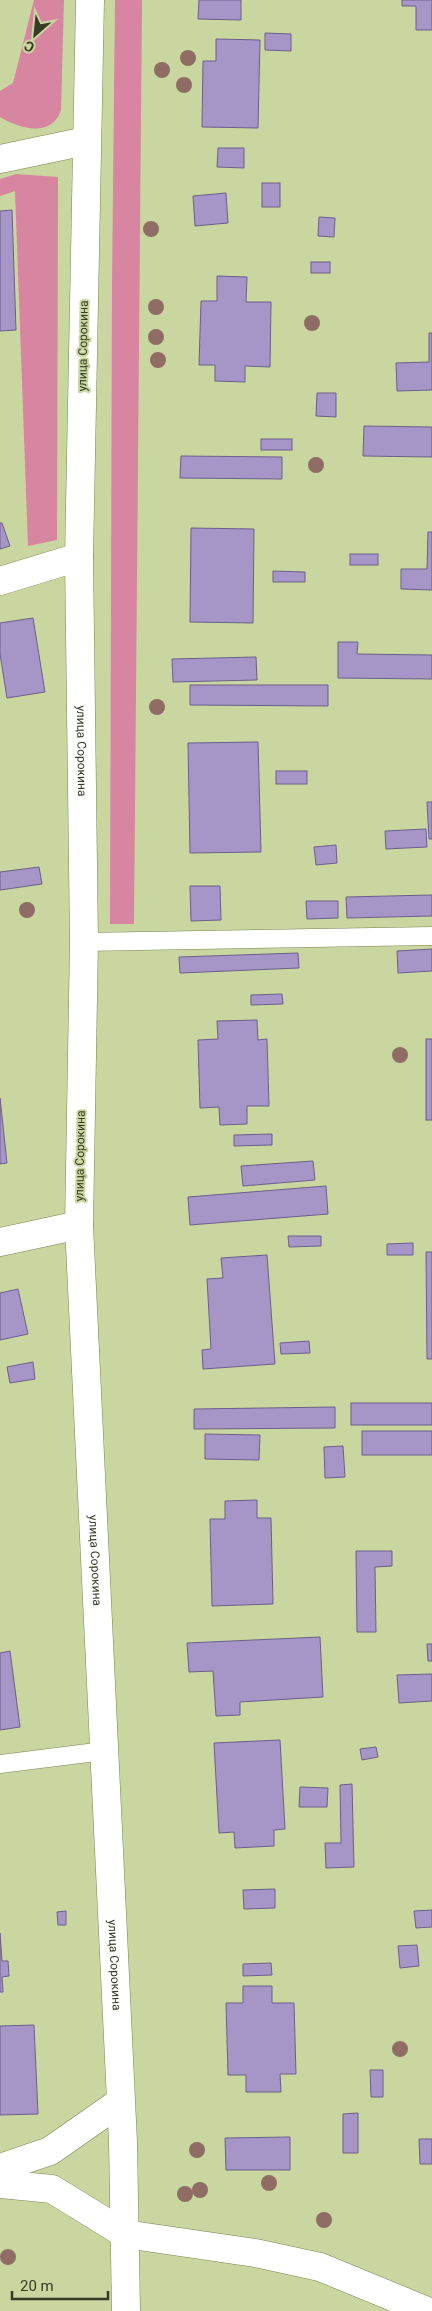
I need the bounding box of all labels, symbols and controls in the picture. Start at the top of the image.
north arrow [10,10,60,60]
text: С [21,37,37,56]
street label: улица Сорокина [75,300,91,392]
street label: улица Сорокина [74,705,89,797]
street label: улица Сорокина [72,1110,88,1202]
street label: улица Сорокина [86,1515,104,1606]
street label: улица Сорокина [105,1919,124,2011]
scale bar [12,2268,109,2300]
text: 20 m [20,2277,54,2295]

